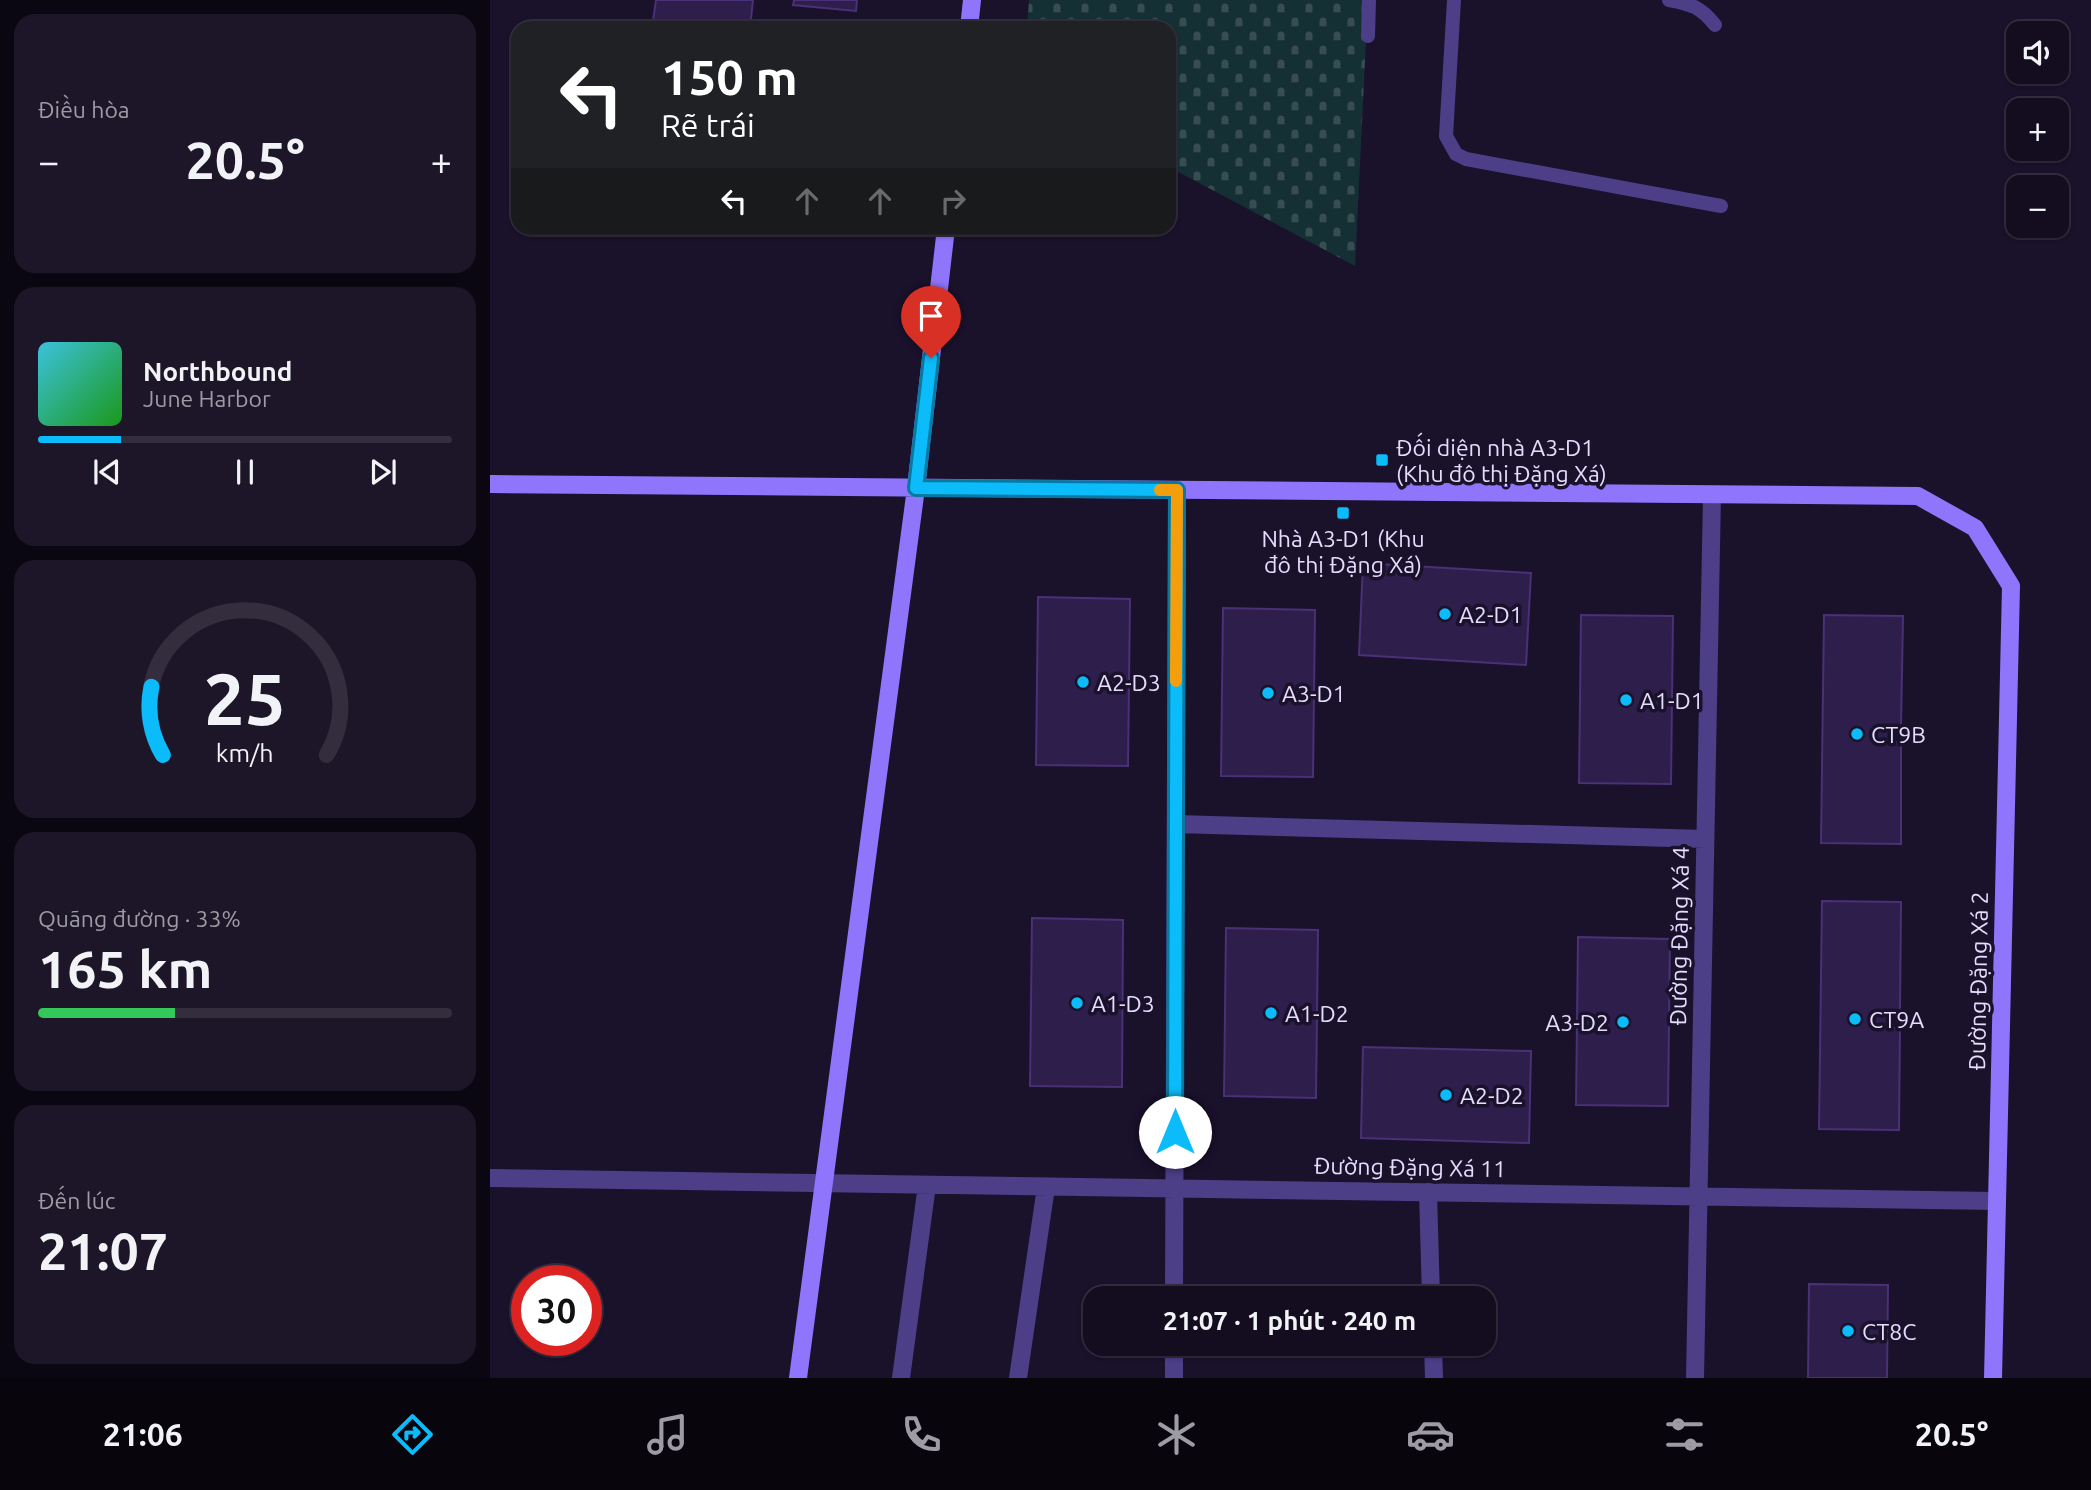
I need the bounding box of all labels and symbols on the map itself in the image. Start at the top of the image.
pin [901,286,961,358]
place label: Đối diện nhà A3-D1 (Khu đô thị Đặng Xá) [1396,432,1607,487]
marker: Đối diện nhà A3-D1 (Khu đô thị Đặng Xá) [1374,452,1390,468]
marker: Nhà A3-D1 (Khu đô thị Đặng Xá) [1335,505,1351,521]
place label: Nhà A3-D1 (Khu đô thị Đặng Xá) [1261,526,1425,578]
place label: A2-D1 [1459,602,1523,627]
marker: A2-D1 [1437,606,1453,622]
place label: A2-D3 [1097,670,1161,695]
marker: A2-D3 [1075,674,1091,690]
place label: A3-D1 [1282,681,1346,706]
marker: A3-D1 [1260,685,1276,701]
place label: A1-D1 [1640,688,1704,713]
marker: A1-D1 [1618,692,1634,708]
place label: CT9B [1871,722,1926,747]
marker: CT9B [1849,726,1865,742]
street label: Đường Đặng Xá 4 [1665,846,1693,1026]
street label: Đường Đặng Xá 2 [1964,891,1992,1071]
place label: A1-D3 [1091,991,1155,1016]
marker: A1-D3 [1069,995,1085,1011]
place label: A1-D2 [1285,1001,1349,1026]
marker: A1-D2 [1263,1005,1279,1021]
place label: CT9A [1869,1007,1924,1032]
place label: A3-D2 [1545,1010,1609,1035]
marker: CT9A [1847,1011,1863,1027]
marker: A3-D2 [1615,1014,1631,1030]
place label: A2-D2 [1460,1083,1524,1108]
marker: A2-D2 [1438,1087,1454,1103]
position arrow [1138,1095,1212,1169]
street label: Đường Đặng Xá 11 [1314,1153,1506,1181]
speed limit sign: 30 [511,1265,602,1356]
place label: CT8C [1862,1319,1916,1344]
marker: CT8C [1840,1323,1856,1339]

